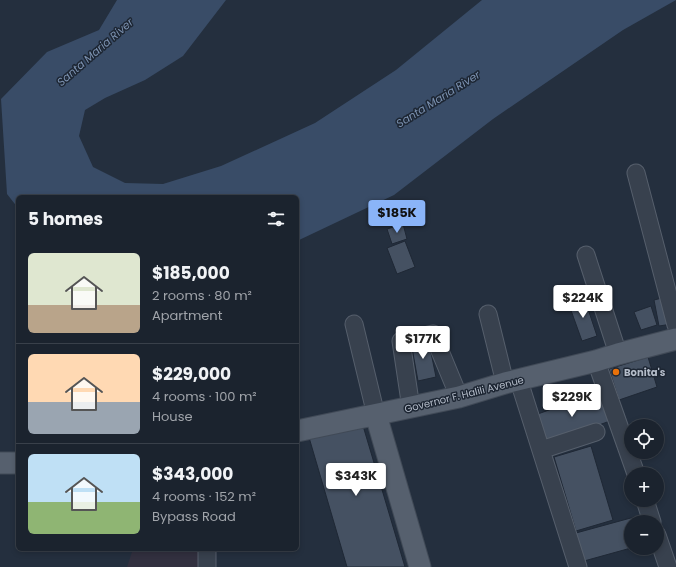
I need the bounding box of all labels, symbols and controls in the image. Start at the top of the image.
water label: Santa Maria River [53,14,137,90]
water label: Santa Maria River [393,66,484,131]
pin: $185K [369,200,425,234]
text: $185K [377,203,417,222]
text: 5 homes [28,207,103,231]
icon: filters [265,208,287,230]
text: $185,000 [152,261,230,285]
icon: home [60,269,108,317]
pin: $224K [555,285,611,319]
text: 2 rooms · 80 m² [152,286,252,305]
text: $224K [562,288,604,307]
text: Apartment [152,306,222,325]
pin: $177K [395,326,451,360]
text: $177K [405,329,441,348]
text: $229,000 [152,362,231,386]
place label: Bonita's [624,365,666,380]
marker: Bonita's [611,367,621,377]
icon: home [60,370,108,418]
street label: Governor F. Halili Avenue [403,372,525,417]
pin: $229K [544,384,600,418]
text: 4 rooms · 100 m² [152,387,257,406]
text: $229K [552,387,592,406]
text: House [152,407,192,426]
map controls [624,419,664,555]
button: locate [624,419,664,459]
text: $343,000 [152,462,233,486]
pin: $343K [328,463,384,497]
text: $343K [335,466,377,485]
button: + [624,467,664,507]
icon: home [60,470,108,518]
text: 4 rooms · 152 m² [152,487,256,506]
text: Bypass Road [152,507,236,526]
button: − [624,515,664,555]

